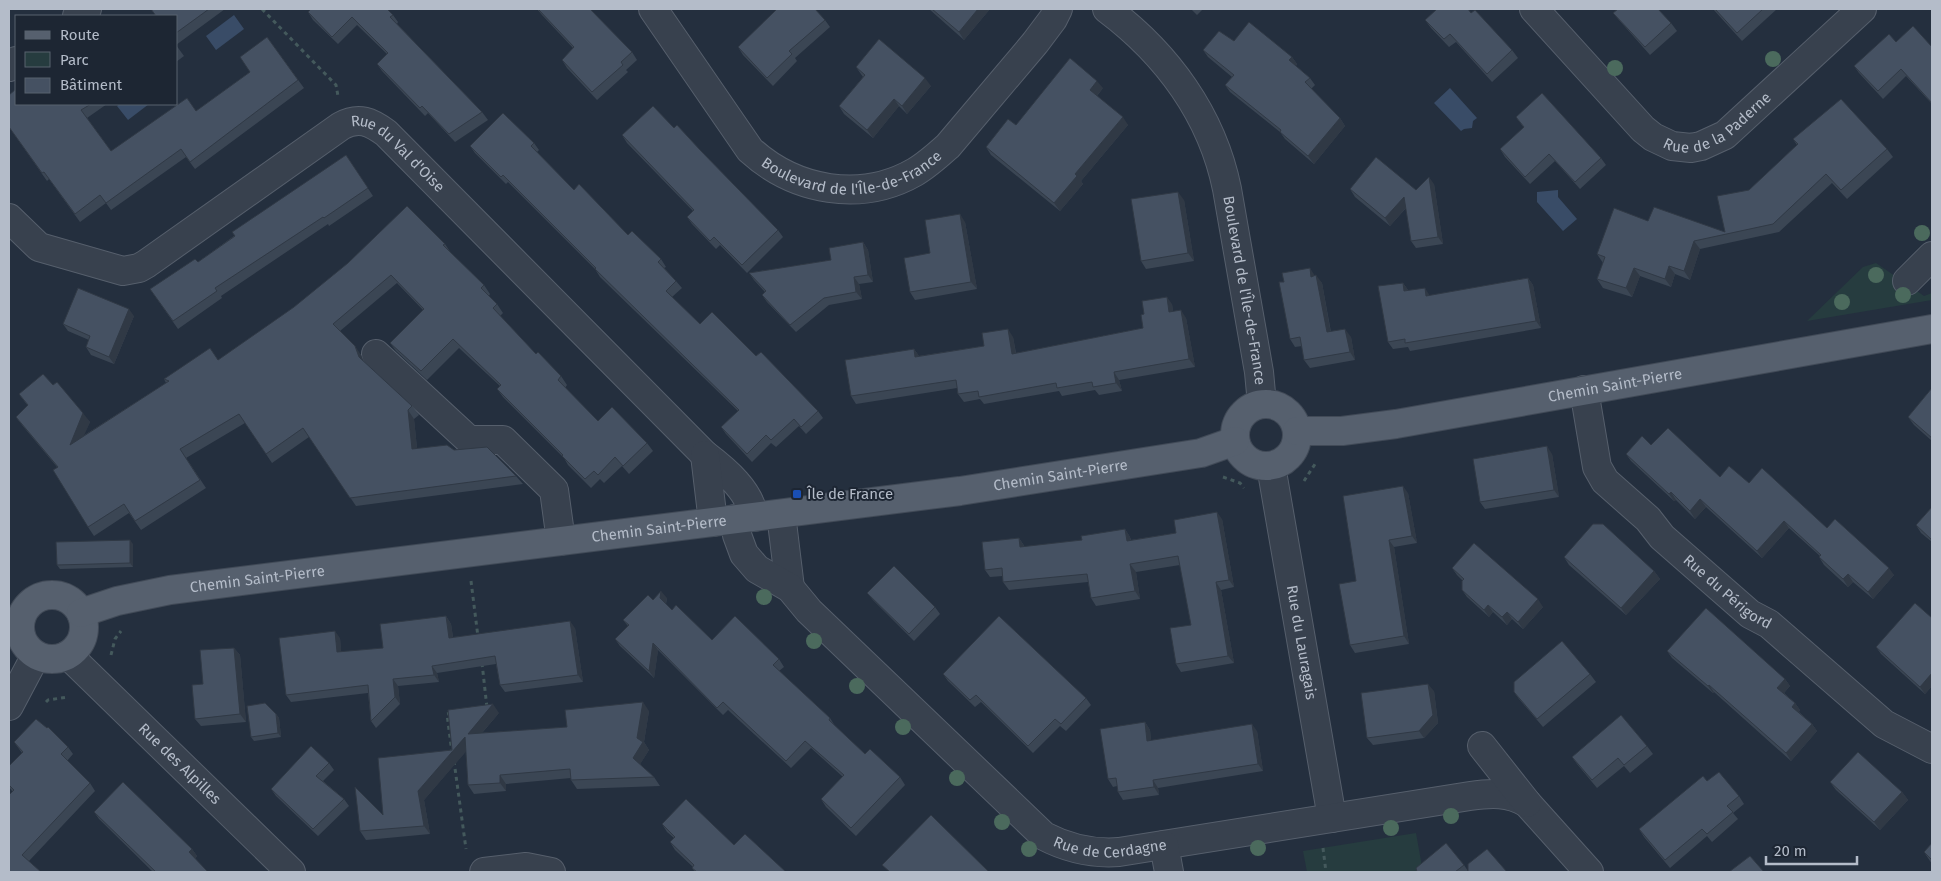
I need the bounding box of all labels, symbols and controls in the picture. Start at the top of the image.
legend [15,15,178,105]
text: Route [60,26,100,44]
text: Parc [60,51,89,69]
text: Bâtiment [60,76,123,94]
street label: Rue de la Paderne [1660,88,1775,157]
street label: Rue du Val d'Oise [350,112,448,196]
street label: Boulevard de l'Île-de-France [755,141,947,165]
text: Boulevard de l'Île-de-France [758,147,945,199]
street label: Boulevard de l'Île-de-France [1219,194,1269,386]
street label: Chemin Saint-Pierre [1547,364,1684,406]
street label: Chemin Saint-Pierre [992,456,1129,495]
place label: Île de France [806,485,893,503]
marker: Île de France [791,488,803,500]
street label: Chemin Saint-Pierre [591,511,728,546]
street label: Rue du Périgord [1680,551,1775,633]
street label: Chemin Saint-Pierre [189,562,326,596]
street label: Rue du Lauragais [1283,584,1320,701]
street label: Rue des Alpilles [135,720,225,808]
street label: Rue de Cerdagne [1051,833,1168,861]
scale bar [1766,834,1857,866]
text: 20 m [1774,842,1807,860]

